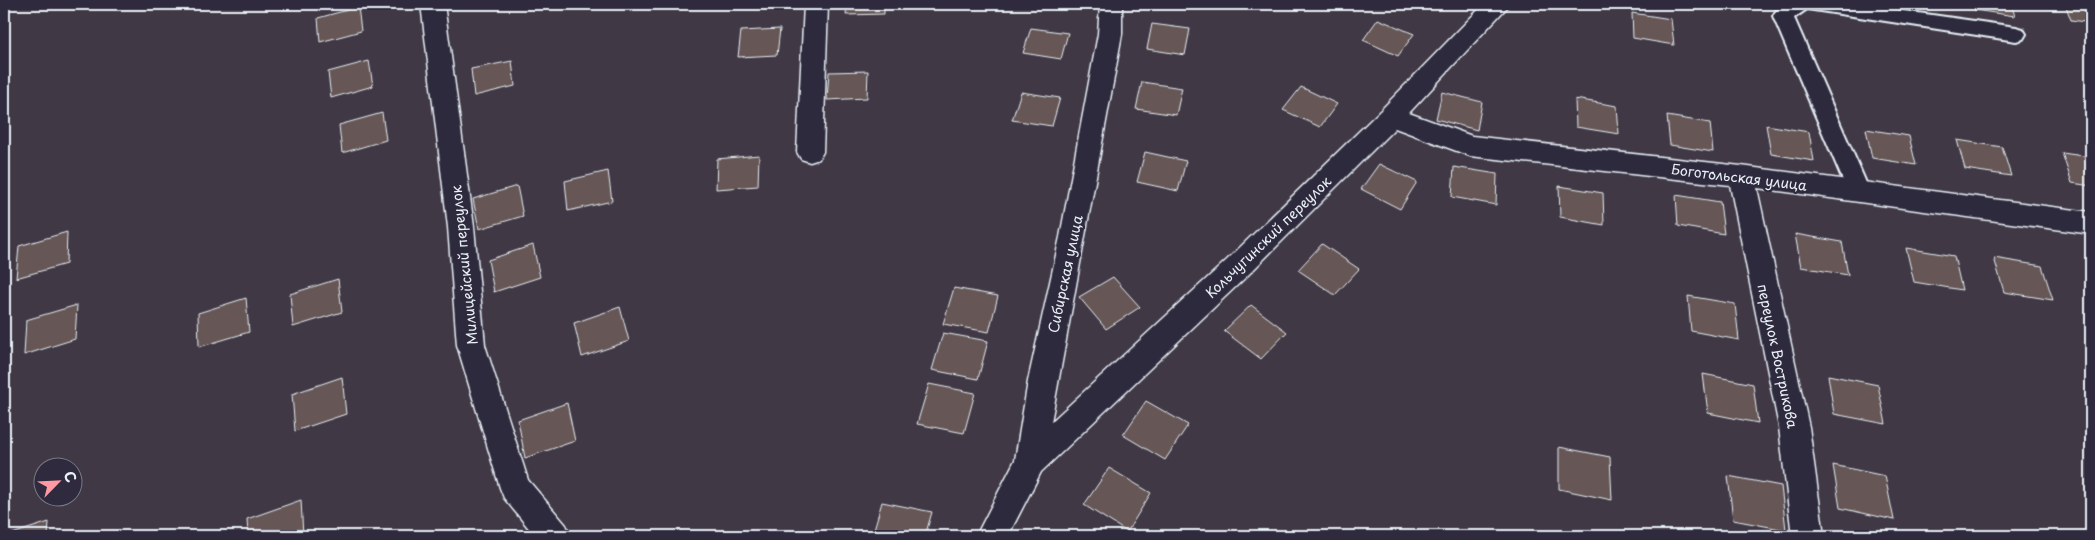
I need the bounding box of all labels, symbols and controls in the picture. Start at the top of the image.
street label: Боготольская улица [1670,158,1808,196]
street label: Кольчугинский переулок [1200,171,1336,303]
street label: Милицейский переулок [445,183,483,346]
street label: Сибирская улица [1042,213,1088,335]
street label: переулок Вострикова [1752,282,1804,430]
north arrow [32,458,82,508]
text: С [59,467,82,486]

